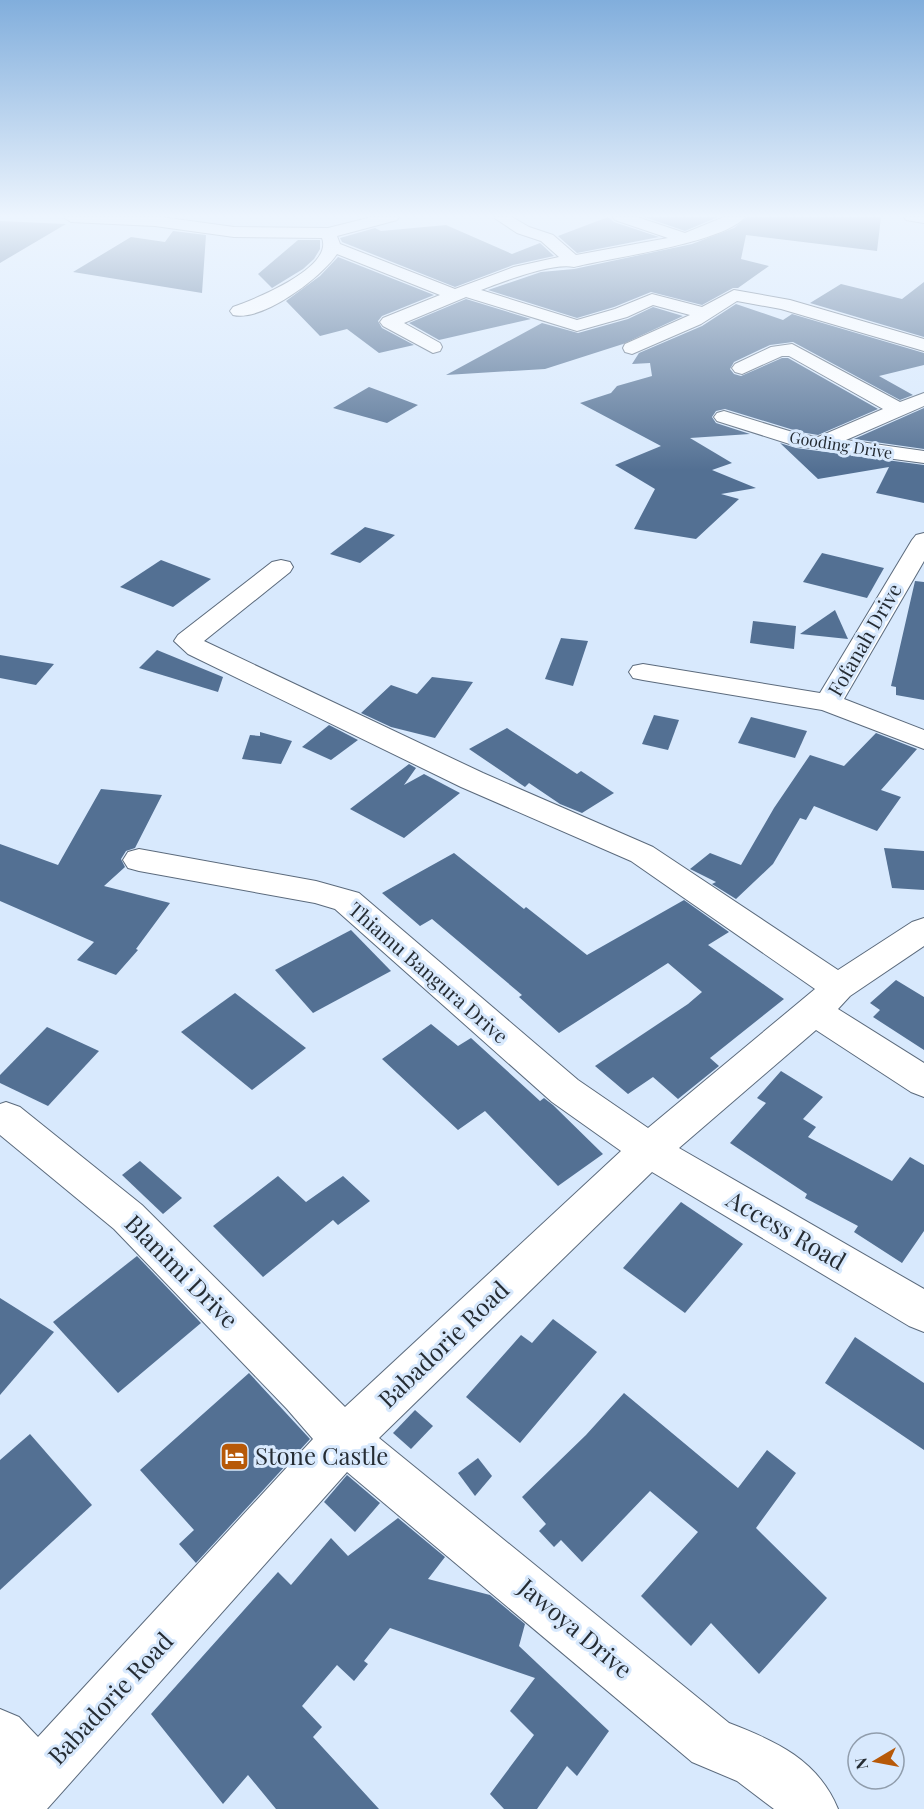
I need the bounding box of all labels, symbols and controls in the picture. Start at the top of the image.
street label: Gooding Drive [788,426,894,463]
street label: Fofanah Drive [820,578,907,701]
street label: Thiamu Bangura Drive [343,895,514,1049]
street label: Access Road [721,1182,852,1276]
street label: Blanimi Drive [119,1207,246,1334]
street label: Babadorie Road [370,1273,515,1414]
place label: Stone Castle [255,1439,389,1471]
hotel icon: Stone Castle [218,1441,250,1473]
street label: Jawoya Drive [512,1570,640,1684]
street label: Babadorie Road [40,1625,179,1771]
north arrow [846,1731,906,1791]
text: N [849,1756,872,1771]

